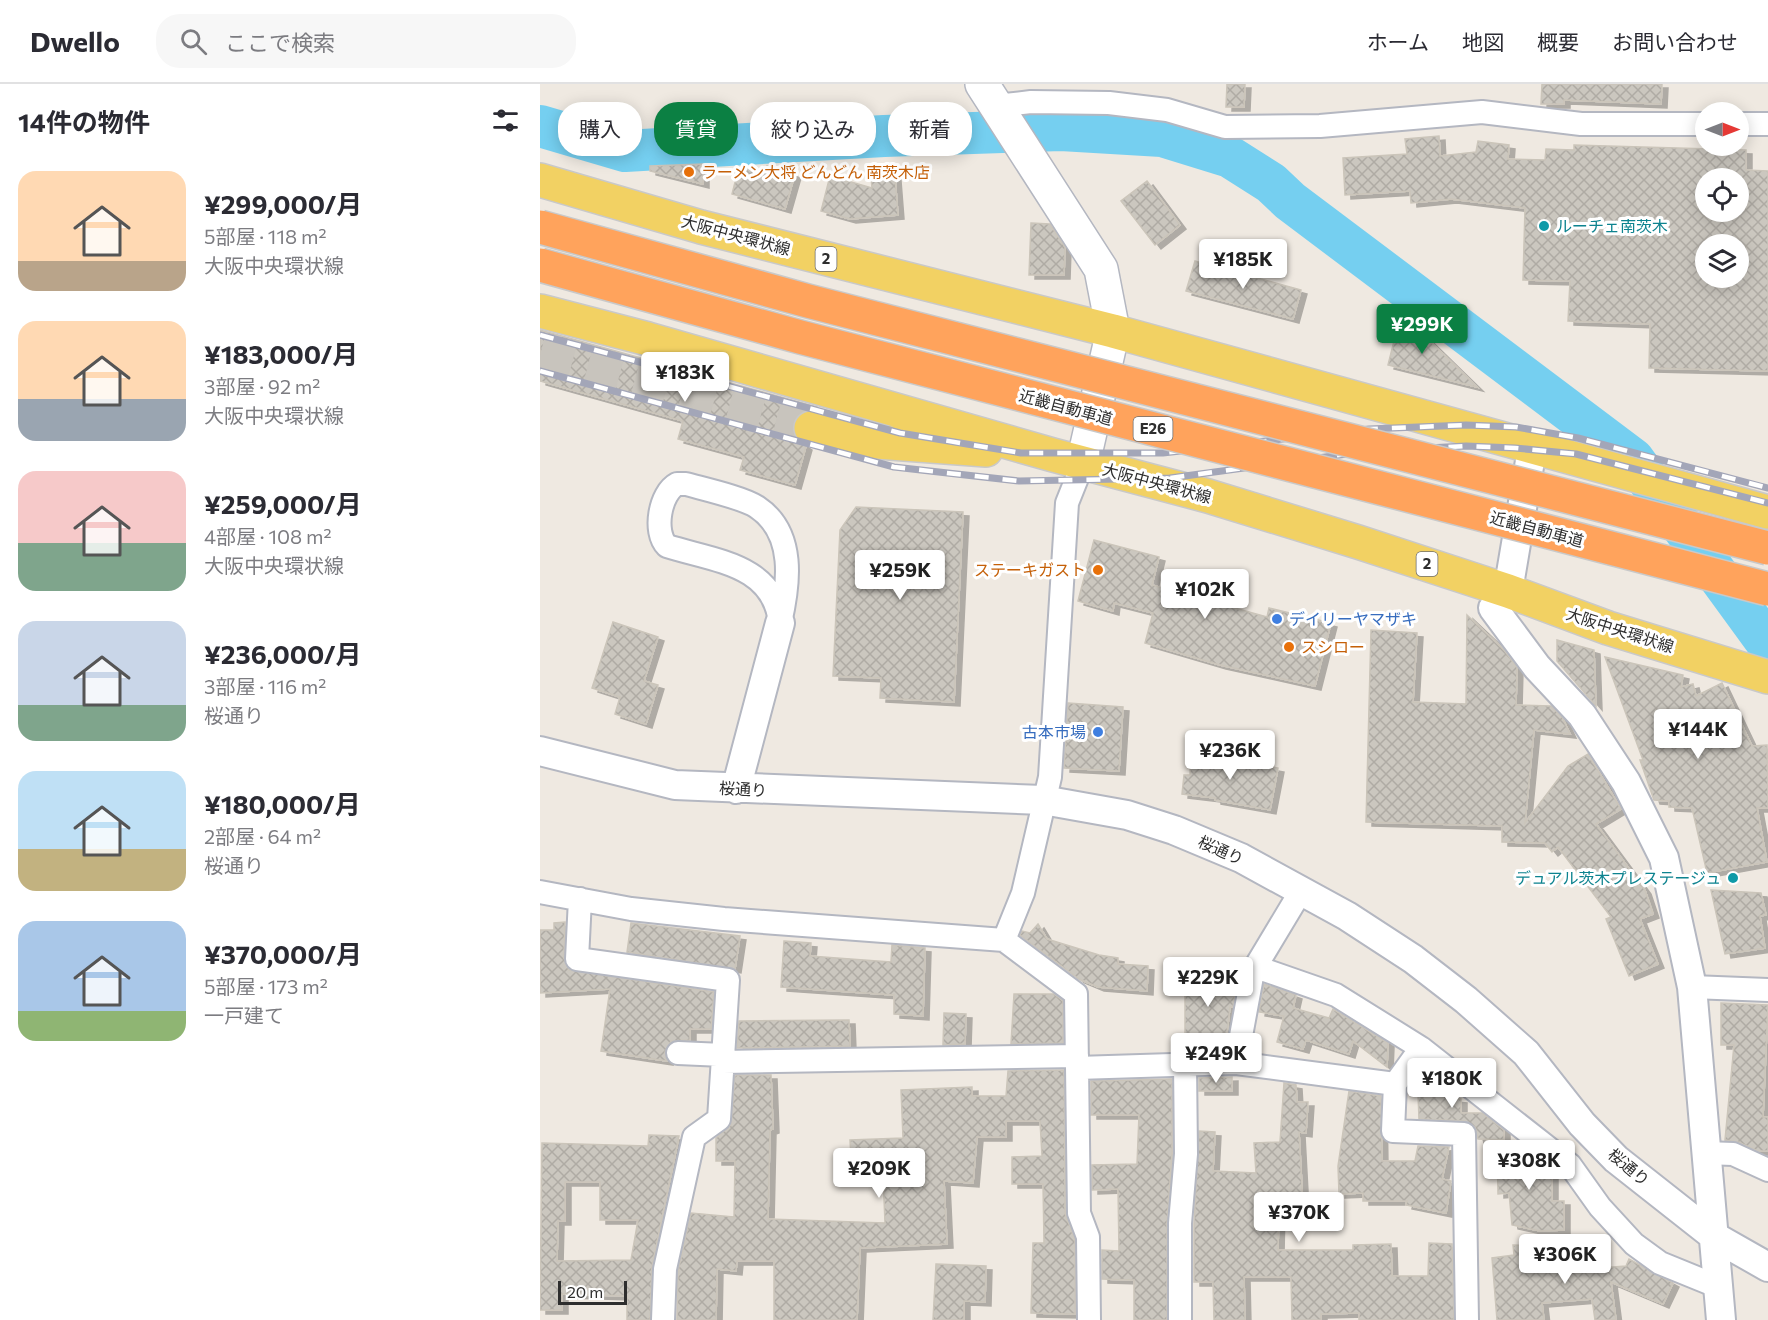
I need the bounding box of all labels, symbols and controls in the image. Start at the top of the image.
search box [156,14,576,68]
text: Dwello [30,24,120,58]
icon: search [177,25,210,58]
text: ここで検索 [225,29,335,56]
text: ホーム [1367,29,1429,54]
text: 地図 [1462,29,1504,54]
text: 概要 [1537,29,1579,54]
text: お問い合わせ [1612,29,1738,54]
chip: 購入 [558,102,642,156]
chip: 賃貸 [654,102,738,156]
chip: 絞り込み [750,102,876,156]
chip: 新着 [888,102,972,156]
north arrow [1695,102,1749,156]
map controls [1695,102,1749,288]
icon: filters [489,104,522,137]
text: 14件の物件 [18,106,150,137]
place label: ラーメン大将 どんどん 南茨木店 [701,162,930,181]
marker: ラーメン大将 どんどん 南茨木店 [682,165,696,179]
button: locate [1695,168,1749,222]
text: ¥299,000/月 [204,188,362,219]
icon: home [66,195,138,267]
street label: 大阪中央環状線 [680,211,793,258]
place label: ルーチェ南茨木 [1556,216,1668,235]
marker: ルーチェ南茨木 [1537,219,1551,233]
text: 5部屋 · 118 m² [204,224,326,248]
button: layers [1695,234,1749,288]
pin: ¥185K [1201,239,1285,290]
text: ¥185K [1213,246,1273,270]
road number: 2 [816,247,836,271]
text: 大阪中央環状線 [204,253,344,277]
pin: ¥299K [1380,304,1464,355]
text: ¥299K [1391,311,1453,335]
text: ¥183,000/月 [204,338,358,369]
icon: home [66,345,138,417]
pin: ¥183K [643,352,727,403]
text: ¥183K [655,359,715,383]
text: 3部屋 · 92 m² [204,374,320,398]
street label: 近畿自動車道 [1017,385,1115,428]
text: 大阪中央環状線 [204,403,344,427]
road number: E26 [1134,417,1172,441]
street label: 大阪中央環状線 [1101,459,1214,506]
text: ¥259,000/月 [204,488,362,519]
icon: home [66,495,138,567]
street label: 近畿自動車道 [1488,507,1586,550]
text: 4部屋 · 108 m² [204,524,331,548]
pin: ¥259K [858,550,942,601]
road number: 2 [1416,552,1438,576]
text: 大阪中央環状線 [204,553,344,577]
text: ¥259K [869,557,931,581]
place label: ステーキガスト [974,560,1086,579]
marker: ステーキガスト [1091,563,1105,577]
pin: ¥102K [1163,569,1247,620]
text: ¥102K [1175,576,1235,600]
street label: 大阪中央環状線 [1564,603,1676,656]
place label: デイリーヤマザキ [1289,609,1417,628]
marker: デイリーヤマザキ [1270,612,1284,626]
place label: スシロー [1301,637,1365,656]
text: ¥236,000/月 [204,638,362,669]
marker: スシロー [1282,640,1296,654]
icon: home [66,645,138,717]
text: 3部屋 · 116 m² [204,674,326,698]
text: 桜通り [204,703,264,727]
pin: ¥144K [1656,709,1740,760]
text: ¥144K [1668,716,1728,740]
place label: 古本市場 [1022,722,1086,741]
marker: 古本市場 [1091,725,1105,739]
pin: ¥236K [1188,730,1272,781]
text: ¥236K [1199,737,1261,761]
street label: 桜通り [719,778,767,799]
text: ¥180,000/月 [204,788,361,819]
icon: home [66,795,138,867]
text: 2部屋 · 64 m² [204,824,321,848]
street label: 桜通り [1195,831,1247,868]
text: 桜通り [204,853,264,877]
place label: デュアル茨木プレステージュ [1515,868,1721,887]
marker: デュアル茨木プレステージュ [1726,871,1740,885]
text: ¥370,000/月 [204,938,362,969]
icon: home [66,945,138,1017]
pin: ¥229K [1166,957,1250,1008]
text: ¥229K [1177,964,1239,988]
text: 5部屋 · 173 m² [204,974,328,998]
text: 一戸建て [204,1003,284,1027]
pin: ¥249K [1174,1033,1258,1084]
text: ¥249K [1185,1040,1247,1064]
pin: ¥180K [1410,1058,1494,1109]
text: ¥180K [1421,1065,1483,1089]
pin: ¥308K [1487,1140,1571,1191]
street label: 桜通り [1605,1144,1654,1189]
text: ¥308K [1497,1147,1561,1171]
pin: ¥209K [837,1148,921,1199]
text: ¥209K [847,1155,911,1179]
pin: ¥370K [1257,1192,1341,1243]
text: ¥370K [1268,1199,1330,1223]
pin: ¥306K [1523,1234,1607,1285]
text: ¥306K [1533,1241,1597,1265]
scale bar [558,1278,627,1306]
text: 20 m [567,1282,603,1301]

